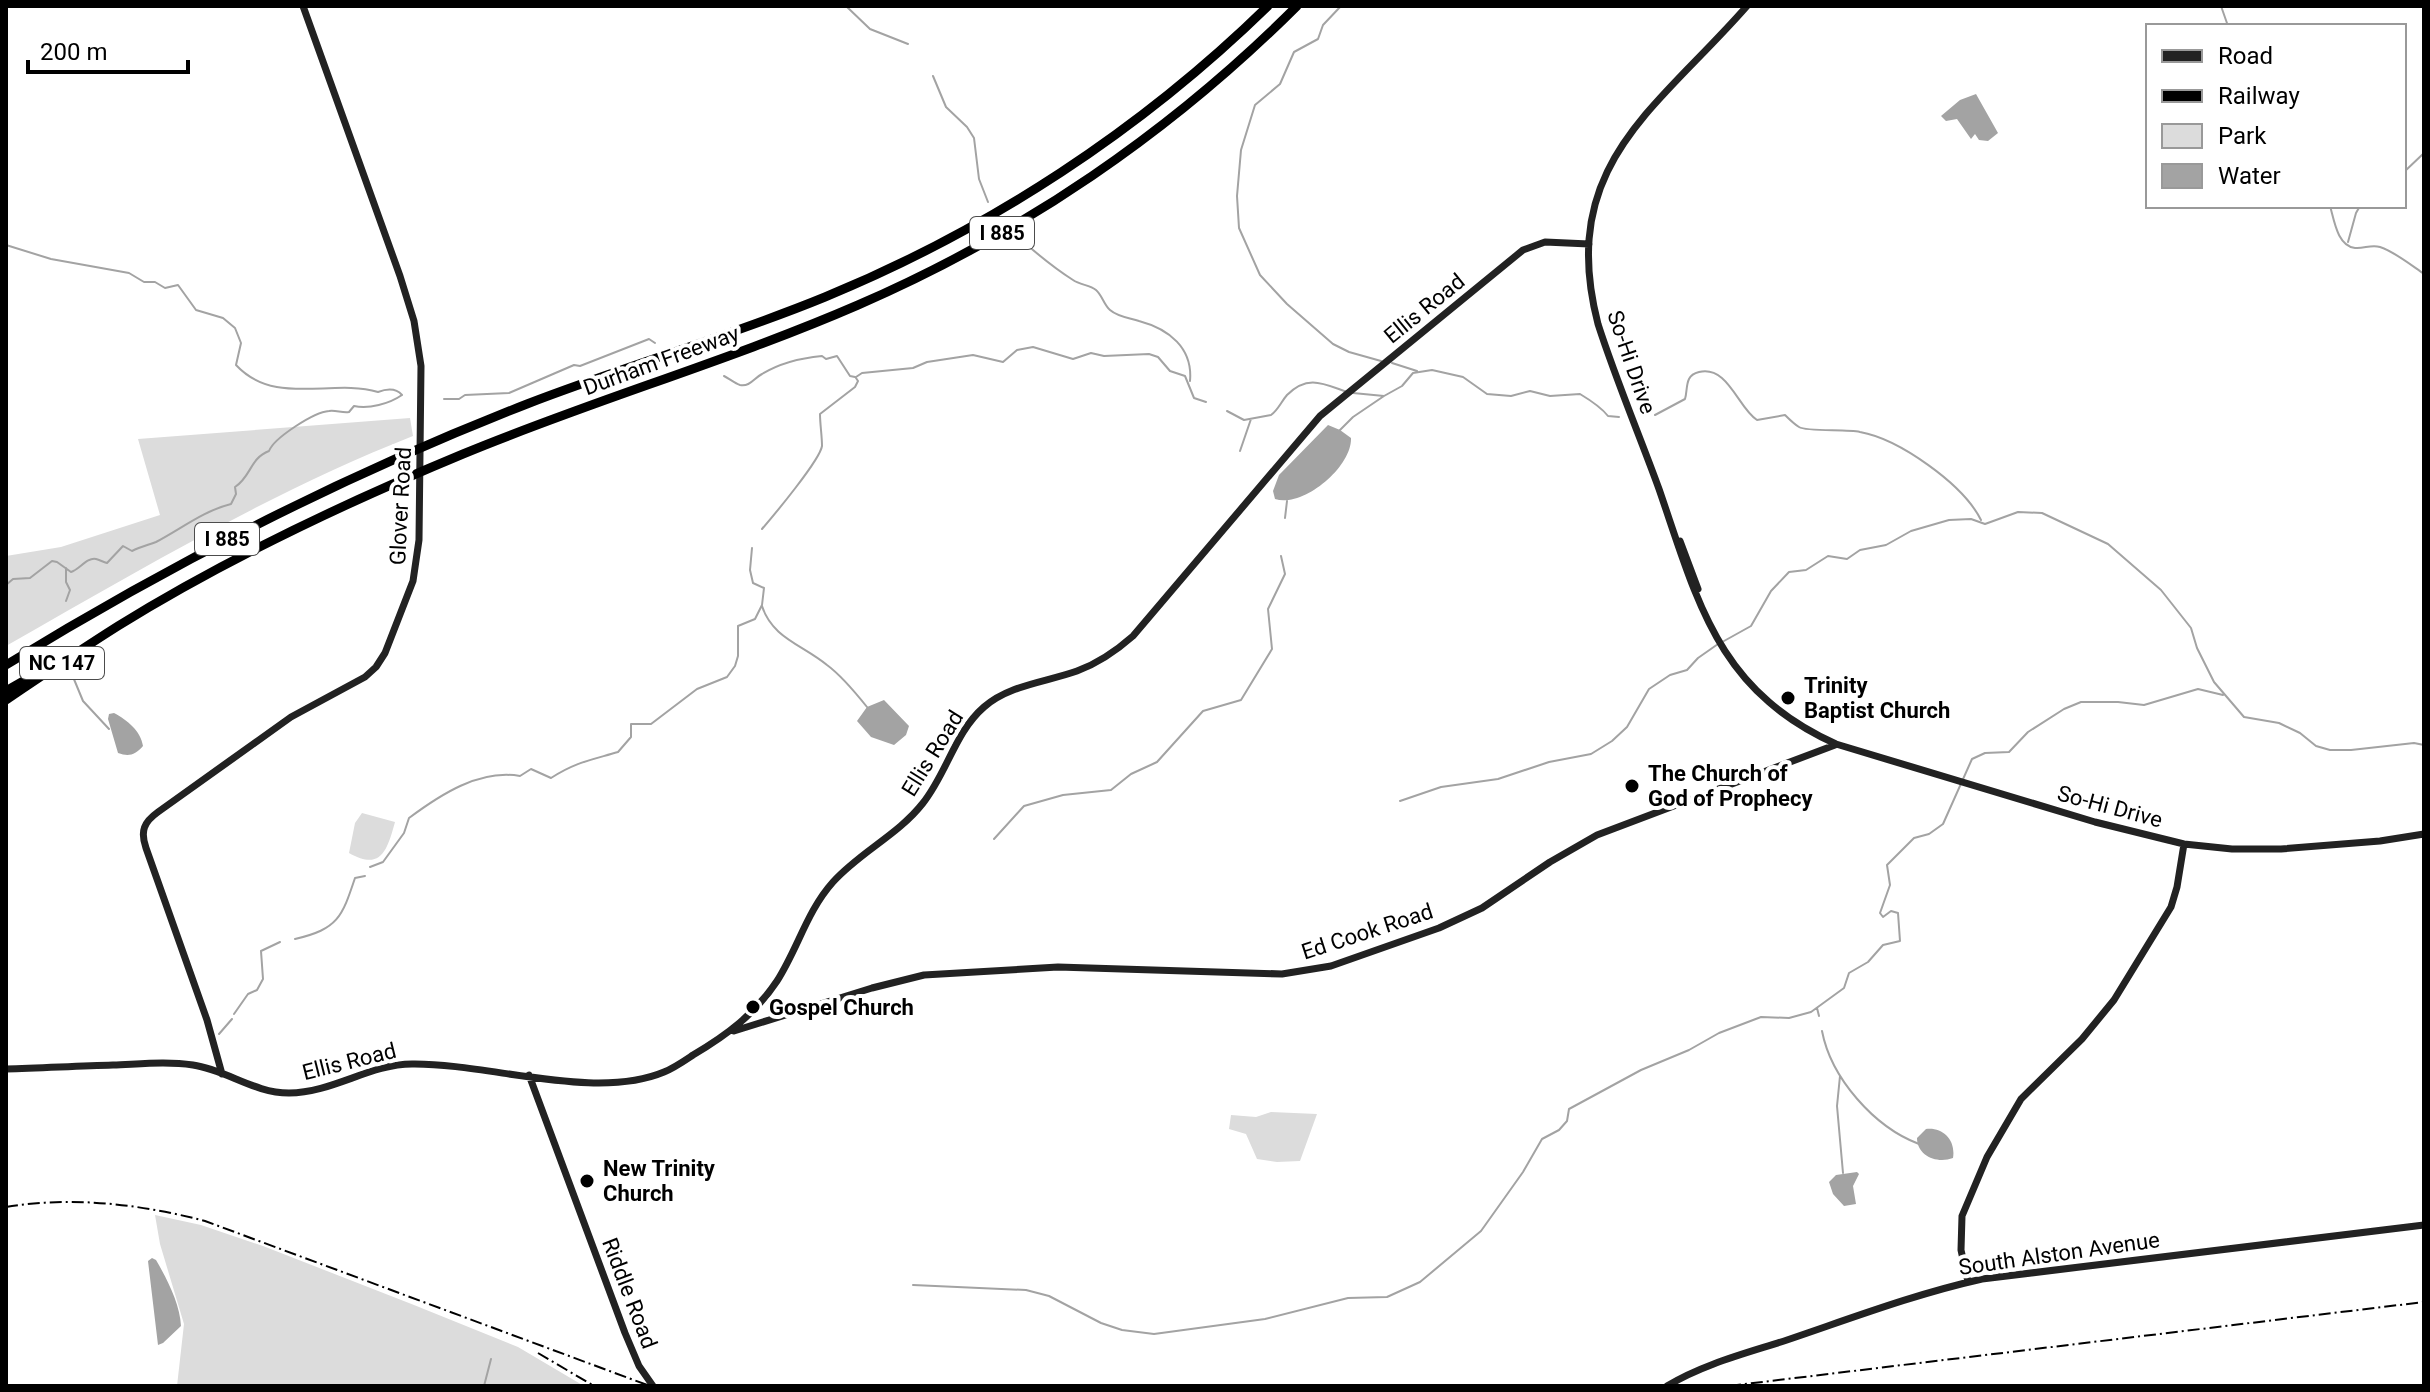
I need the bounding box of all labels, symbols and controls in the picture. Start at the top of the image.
scale bar [28,24,188,74]
legend [2146,24,2406,208]
text: 200 m [40,38,107,66]
text: Road [2218,42,2273,70]
text: Railway [2218,82,2300,110]
text: Park [2218,122,2267,150]
text: Water [2218,162,2281,190]
road number: I 885 [970,217,1034,249]
street label: Ellis Road [1379,269,1469,348]
street label: So-Hi Drive [1602,307,1661,417]
street label: Durham Freeway [580,320,743,400]
street label: Glover Road [385,446,416,566]
road number: I 885 [195,523,259,555]
road number: NC 147 [20,647,104,679]
place label: Trinity Baptist Church [1804,673,1950,723]
marker: Trinity Baptist Church [1779,689,1797,707]
street label: Ellis Road [896,706,968,801]
place label: The Church of God of Prophecy [1648,761,1813,811]
marker: The Church of God of Prophecy [1623,777,1641,795]
street label: So-Hi Drive [2055,780,2165,832]
street label: Ed Cook Road [1298,898,1436,964]
place label: Gospel Church [769,995,914,1020]
marker: Gospel Church [744,998,762,1016]
street label: Ellis Road [300,1038,399,1085]
place label: New Trinity Church [603,1156,716,1206]
marker: New Trinity Church [578,1172,596,1190]
street label: South Alston Avenue [1957,1227,2161,1280]
street label: Riddle Road [597,1234,662,1352]

